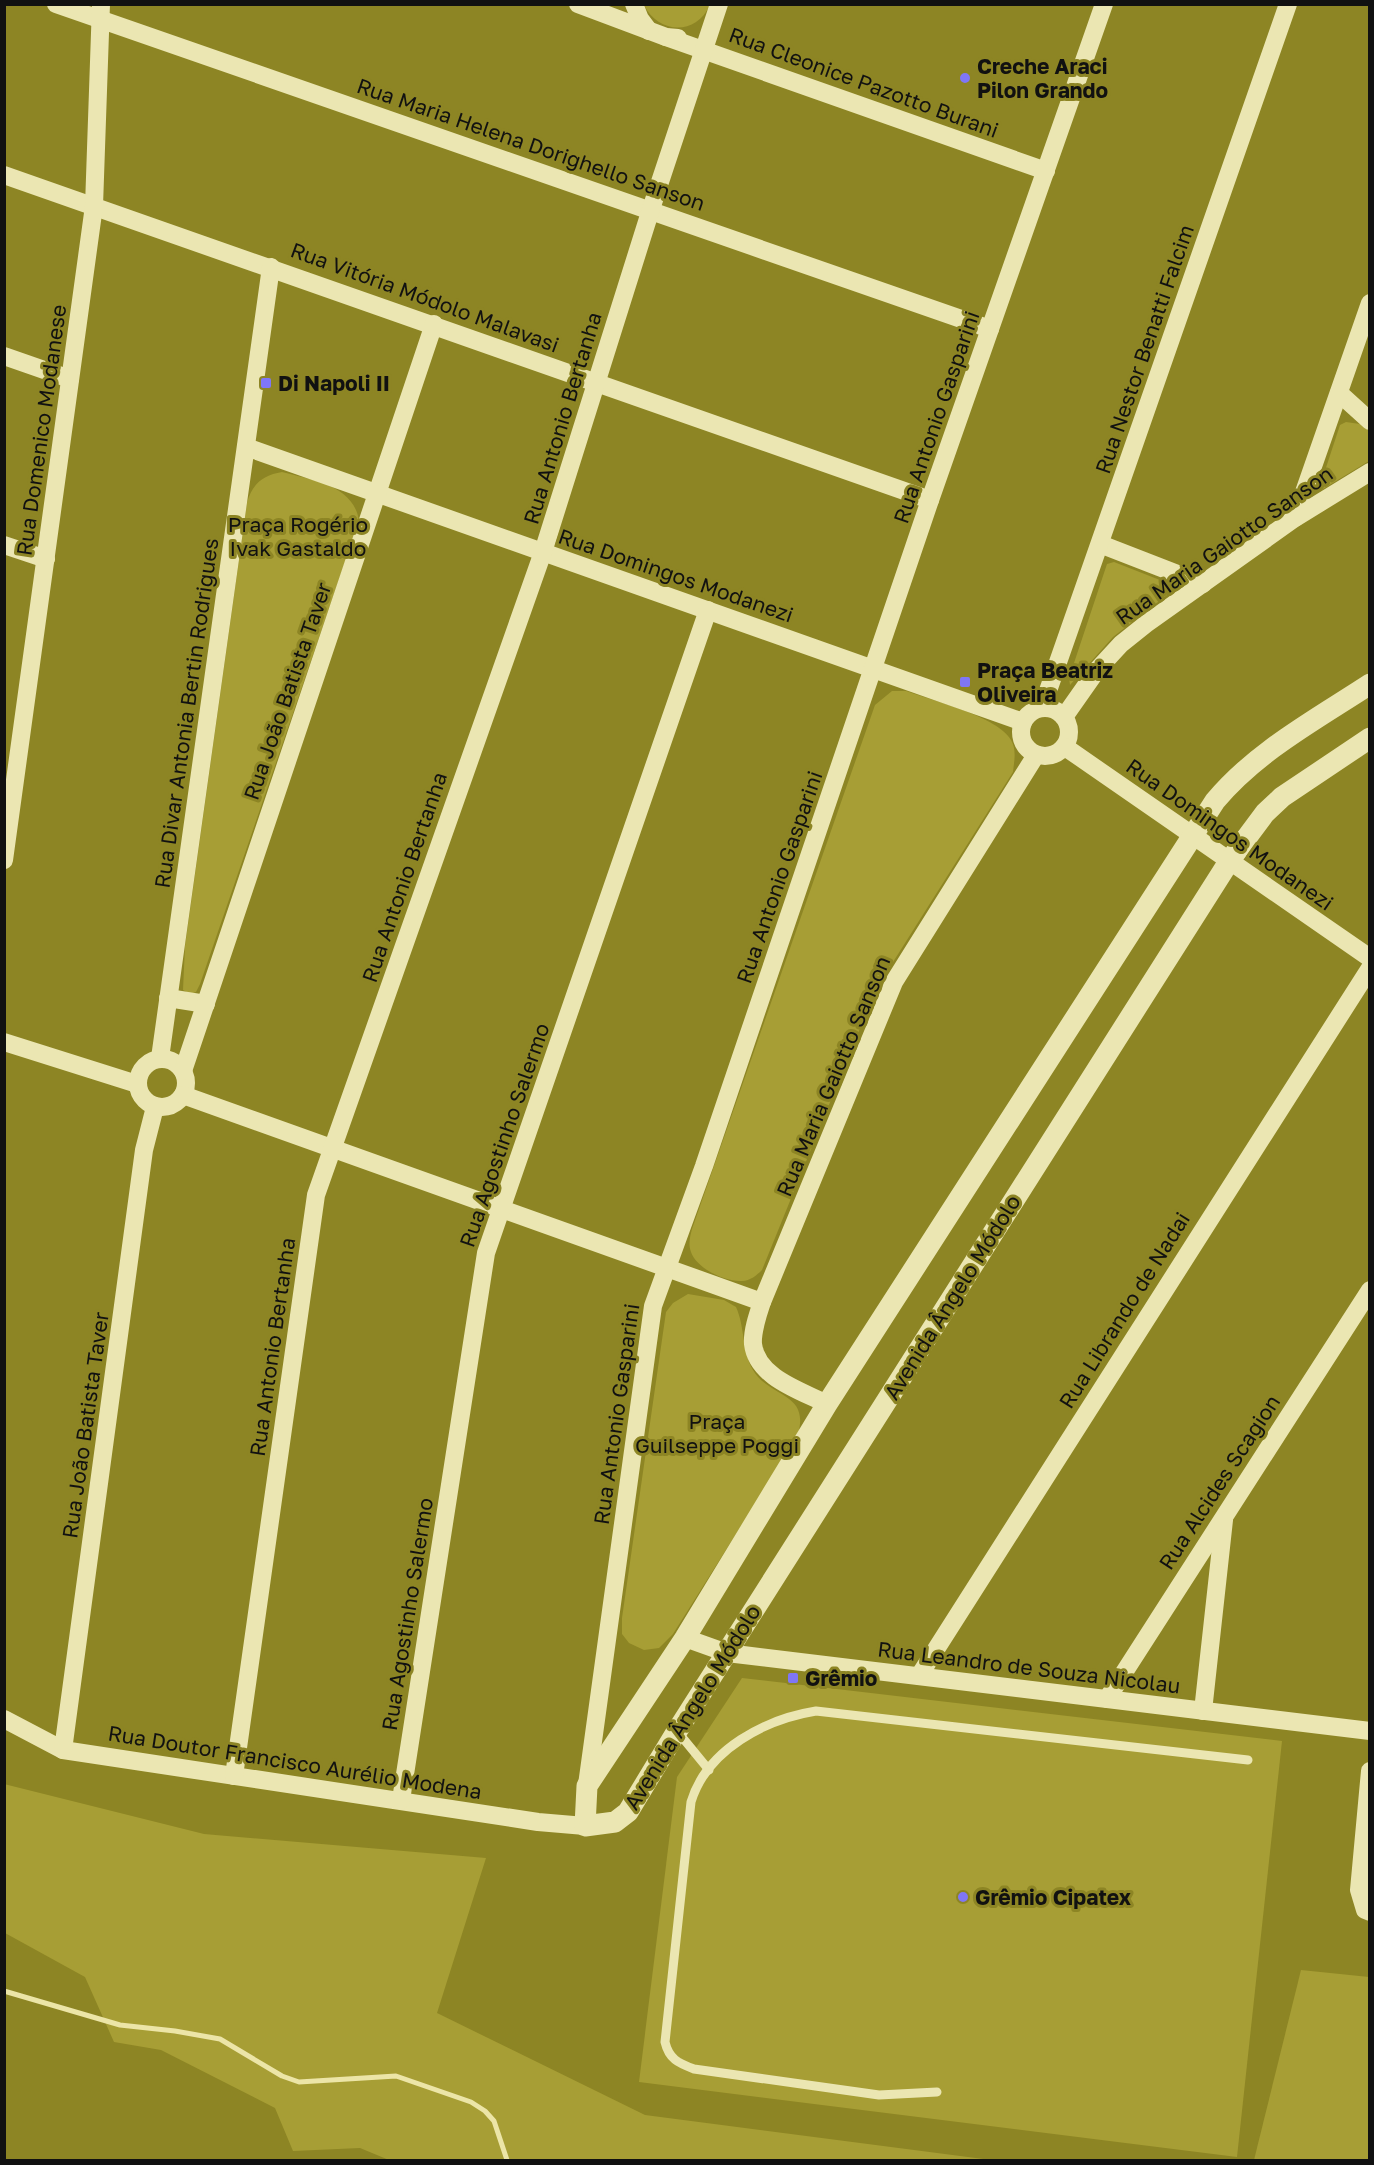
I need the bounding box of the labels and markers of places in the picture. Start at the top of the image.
place label: Creche Araci Pilon Grando [977,53,1108,103]
marker: Creche Araci Pilon Grando [958,71,972,85]
place label: Di Napoli II [278,370,390,396]
marker: Di Napoli II [259,376,273,390]
place label: Praça Beatriz Oliveira [977,657,1113,707]
marker: Praça Beatriz Oliveira [958,675,972,689]
place label: Grêmio [805,1665,877,1691]
marker: Grêmio [786,1671,800,1685]
place label: Grêmio Cipatex [975,1884,1131,1910]
marker: Grêmio Cipatex [956,1890,970,1904]

